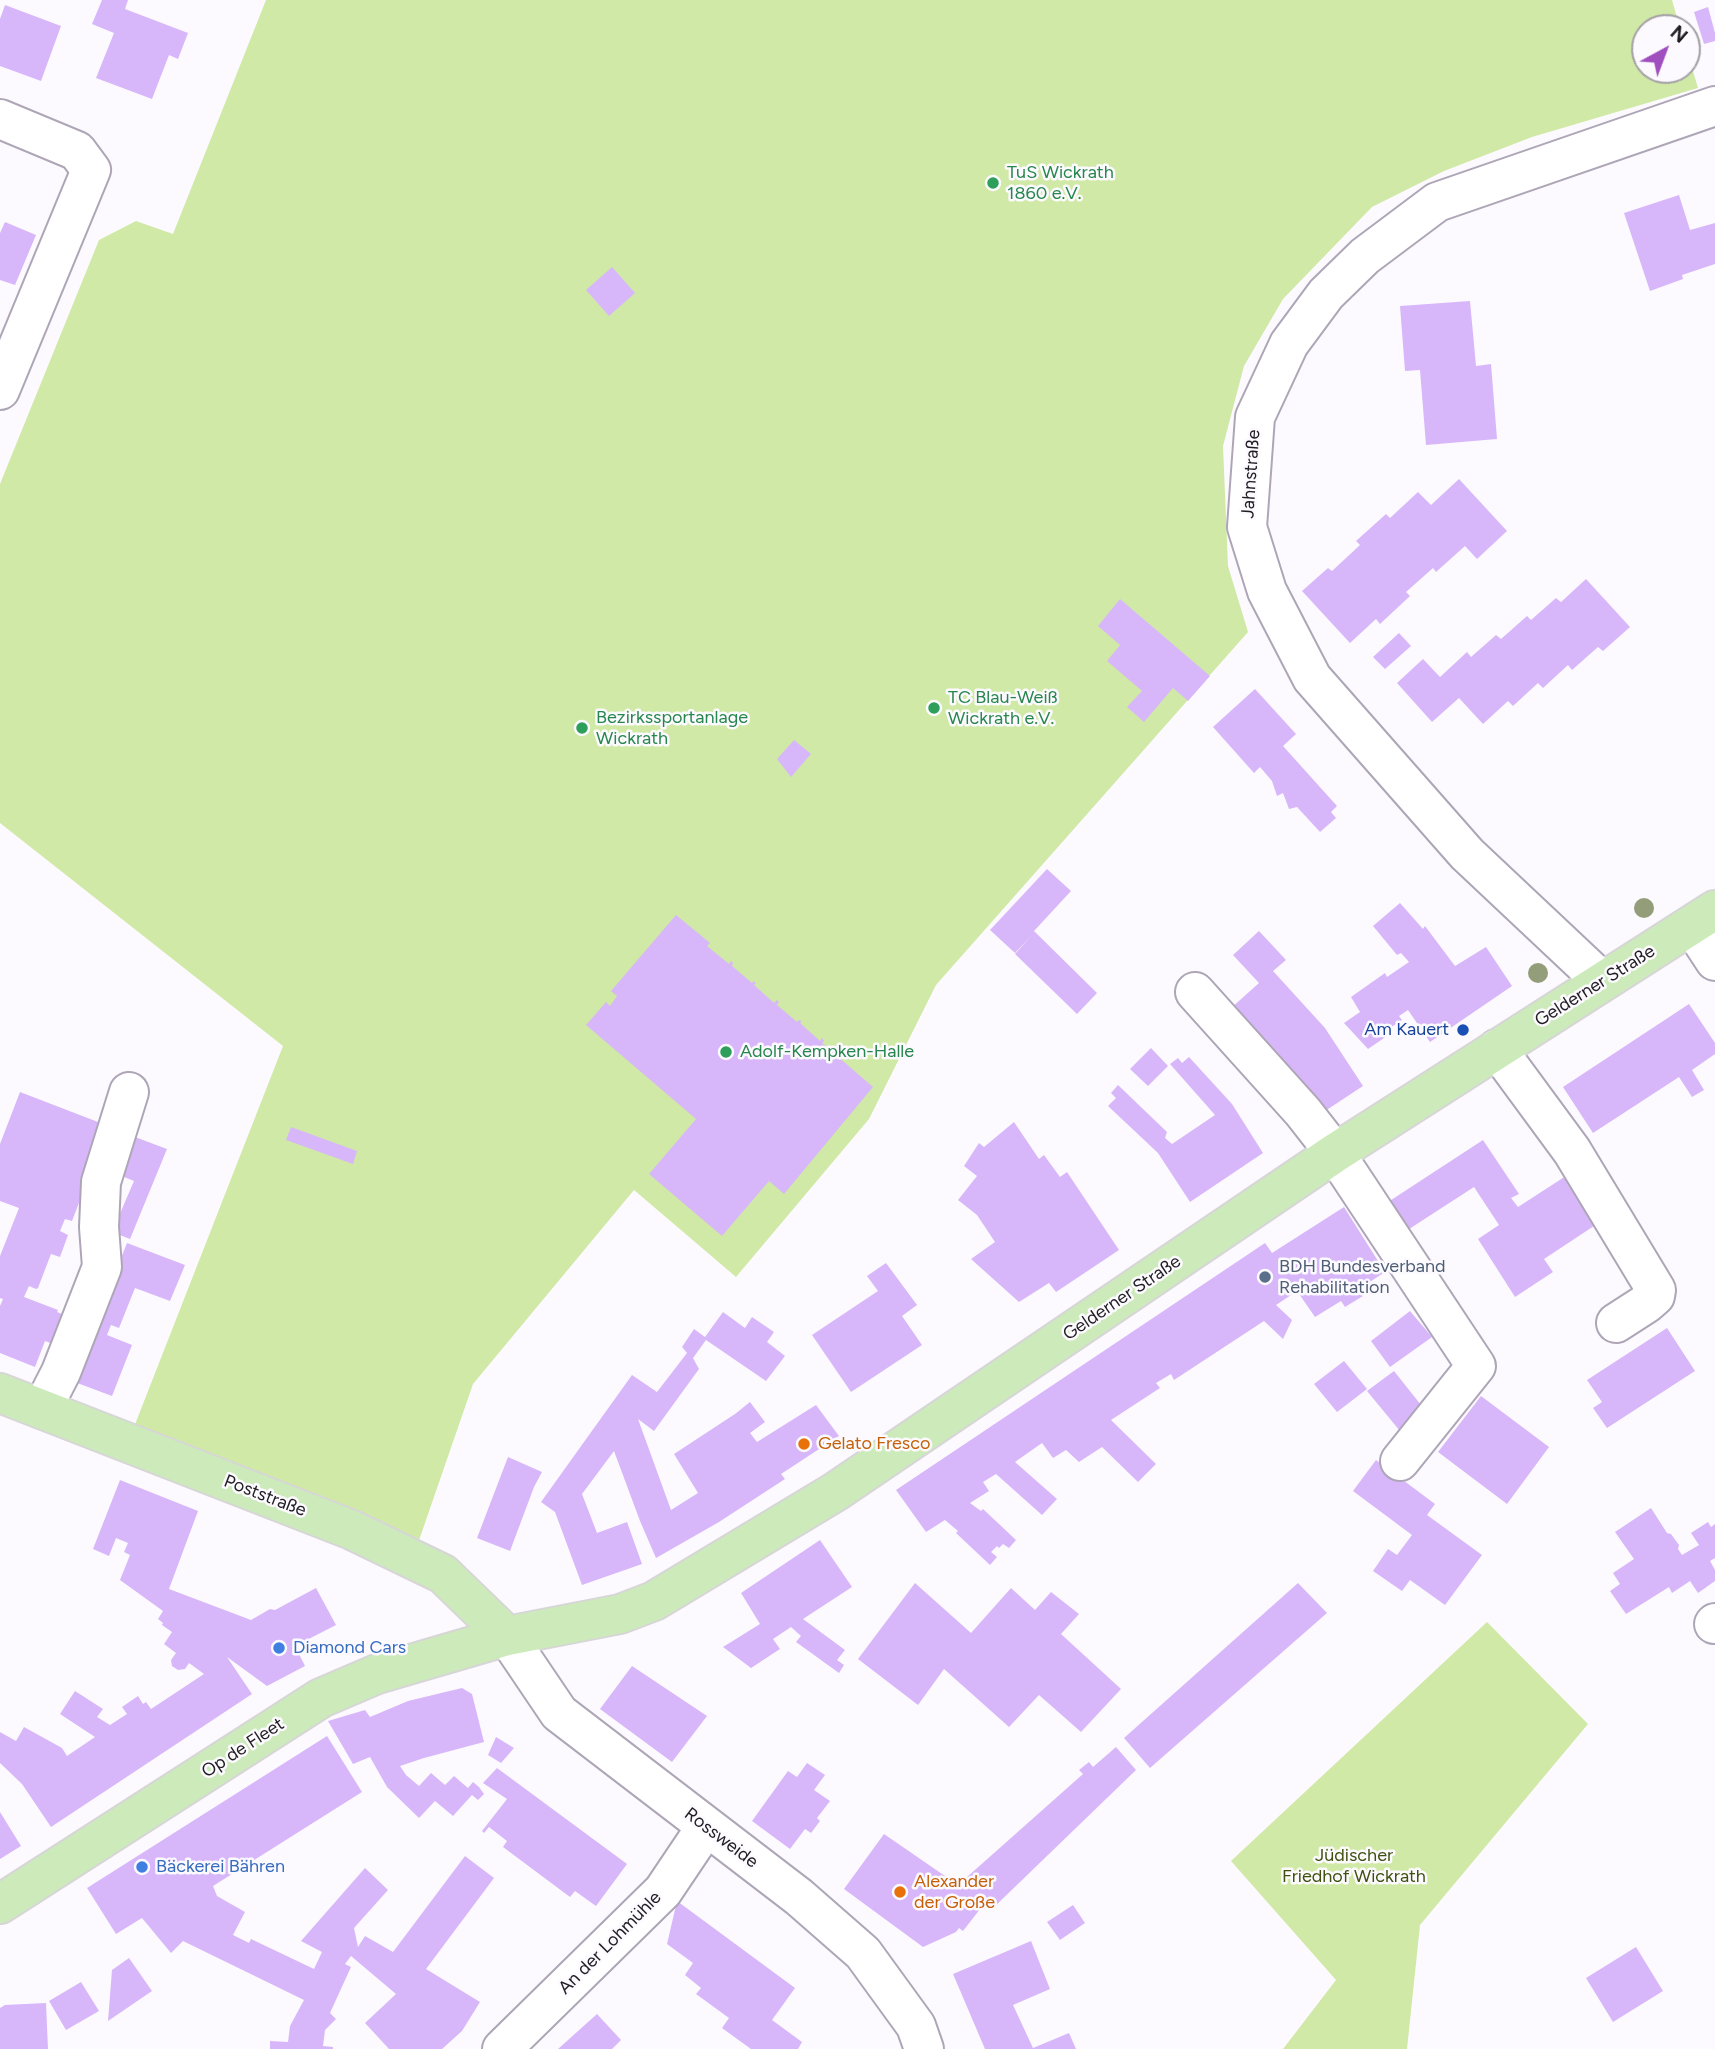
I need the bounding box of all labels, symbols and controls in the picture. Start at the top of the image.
north arrow [1631,14,1701,84]
text: N [1666,21,1692,48]
place label: TuS Wickrath 1860 e.V. [1007,162,1114,204]
marker: TuS Wickrath 1860 e.V. [985,175,1001,191]
street label: Jahnstraße [1237,429,1265,519]
place label: TC Blau-Weiß Wickrath e.V. [948,687,1058,730]
marker: TC Blau-Weiß Wickrath e.V. [926,700,942,716]
place label: Bezirkssportanlage Wickrath [596,707,748,750]
marker: Bezirkssportanlage Wickrath [574,720,590,736]
street label: Gelderner Straße [1531,940,1659,1032]
place label: Am Kauert [1364,1019,1449,1041]
marker: Am Kauert [1455,1022,1471,1038]
place label: Adolf-Kempken-Halle [740,1041,914,1063]
marker: Adolf-Kempken-Halle [718,1044,734,1060]
street label: Gelderner Straße [1059,1251,1185,1345]
place label: BDH Bundesverband Rehabilitation [1279,1256,1446,1298]
marker: BDH Bundesverband Rehabilitation [1257,1269,1273,1285]
place label: Gelato Fresco [818,1433,930,1455]
marker: Gelato Fresco [796,1436,812,1452]
street label: Poststraße [221,1470,309,1522]
place label: Diamond Cars [293,1637,406,1659]
marker: Diamond Cars [271,1640,287,1656]
street label: Op de Fleet [198,1713,288,1783]
street label: Rossweide [680,1803,762,1873]
park label: Jüdischer Friedhof Wickrath [1282,1845,1426,1888]
place label: Bäckerei Bähren [156,1856,285,1878]
marker: Bäckerei Bähren [134,1859,150,1875]
place label: Alexander der Große [914,1871,995,1913]
marker: Alexander der Große [892,1884,908,1900]
street label: An der Lohmühle [554,1887,666,1999]

